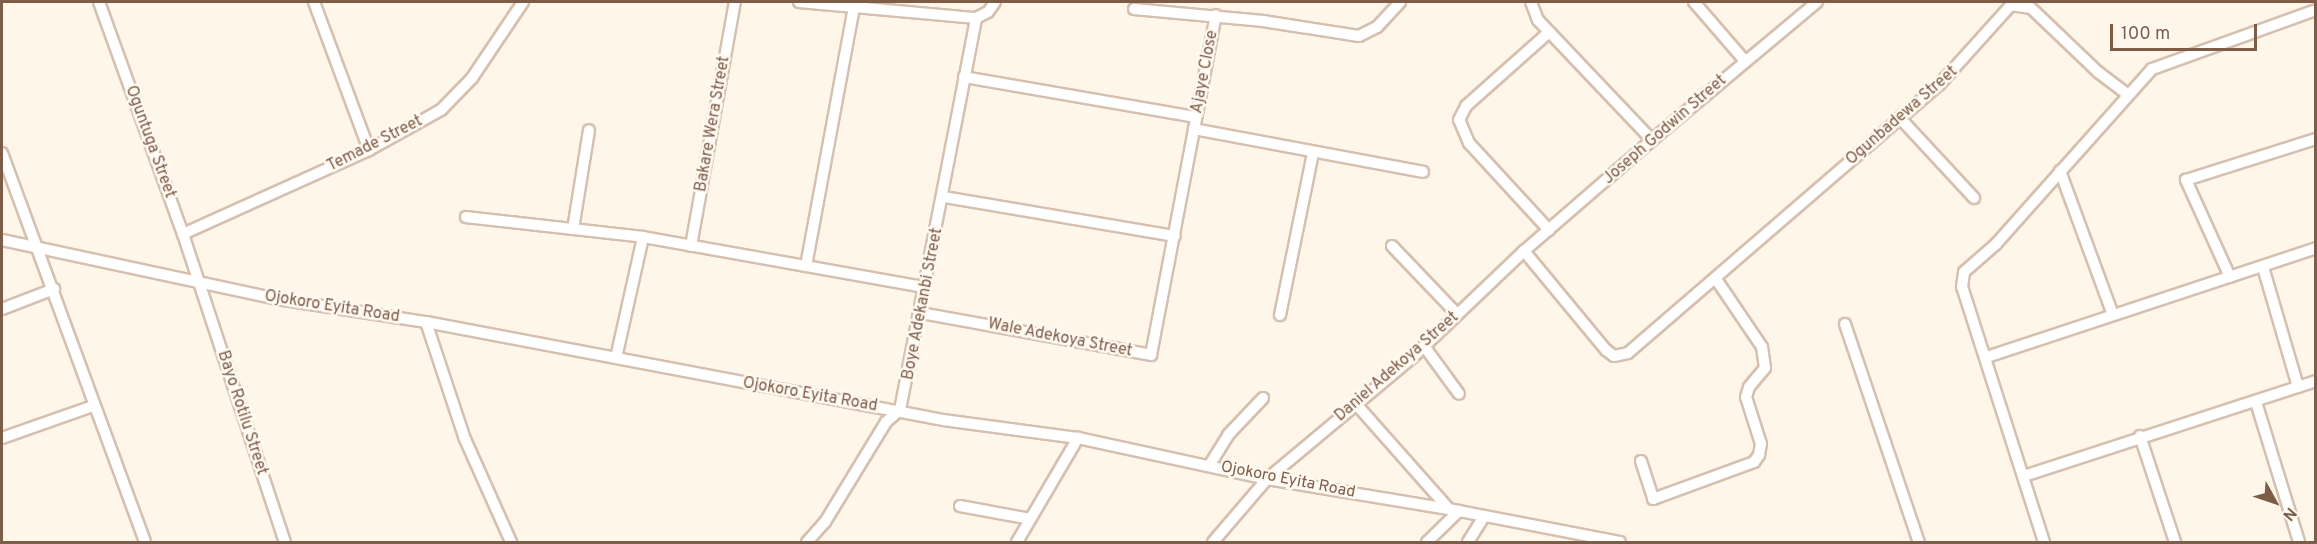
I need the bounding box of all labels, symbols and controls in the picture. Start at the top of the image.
scale bar [2113,12,2260,50]
text: 100 m [2121,23,2170,46]
street label: Ajaye Close [1188,29,1222,115]
street label: Bakare Wera Street [692,54,734,194]
street label: Ogunbadewa Street [1842,62,1962,170]
street label: Joseph Godwin Street [1599,71,1731,189]
street label: Oguntuga Street [121,83,179,201]
street label: Temade Street [324,112,426,176]
street label: Boye Adekanbi Street [899,226,947,382]
street label: Ojokoro Eyita Road [263,287,401,327]
street label: Daniel Adekoya Street [1331,308,1463,426]
street label: Wale Adekoya Street [986,314,1134,362]
street label: Bayo Rotilu Street [213,348,271,478]
street label: Ojokoro Eyita Road [741,374,879,416]
street label: Ojokoro Eyita Road [1219,458,1357,502]
north arrow [2245,472,2305,532]
text: N [2277,503,2300,524]

